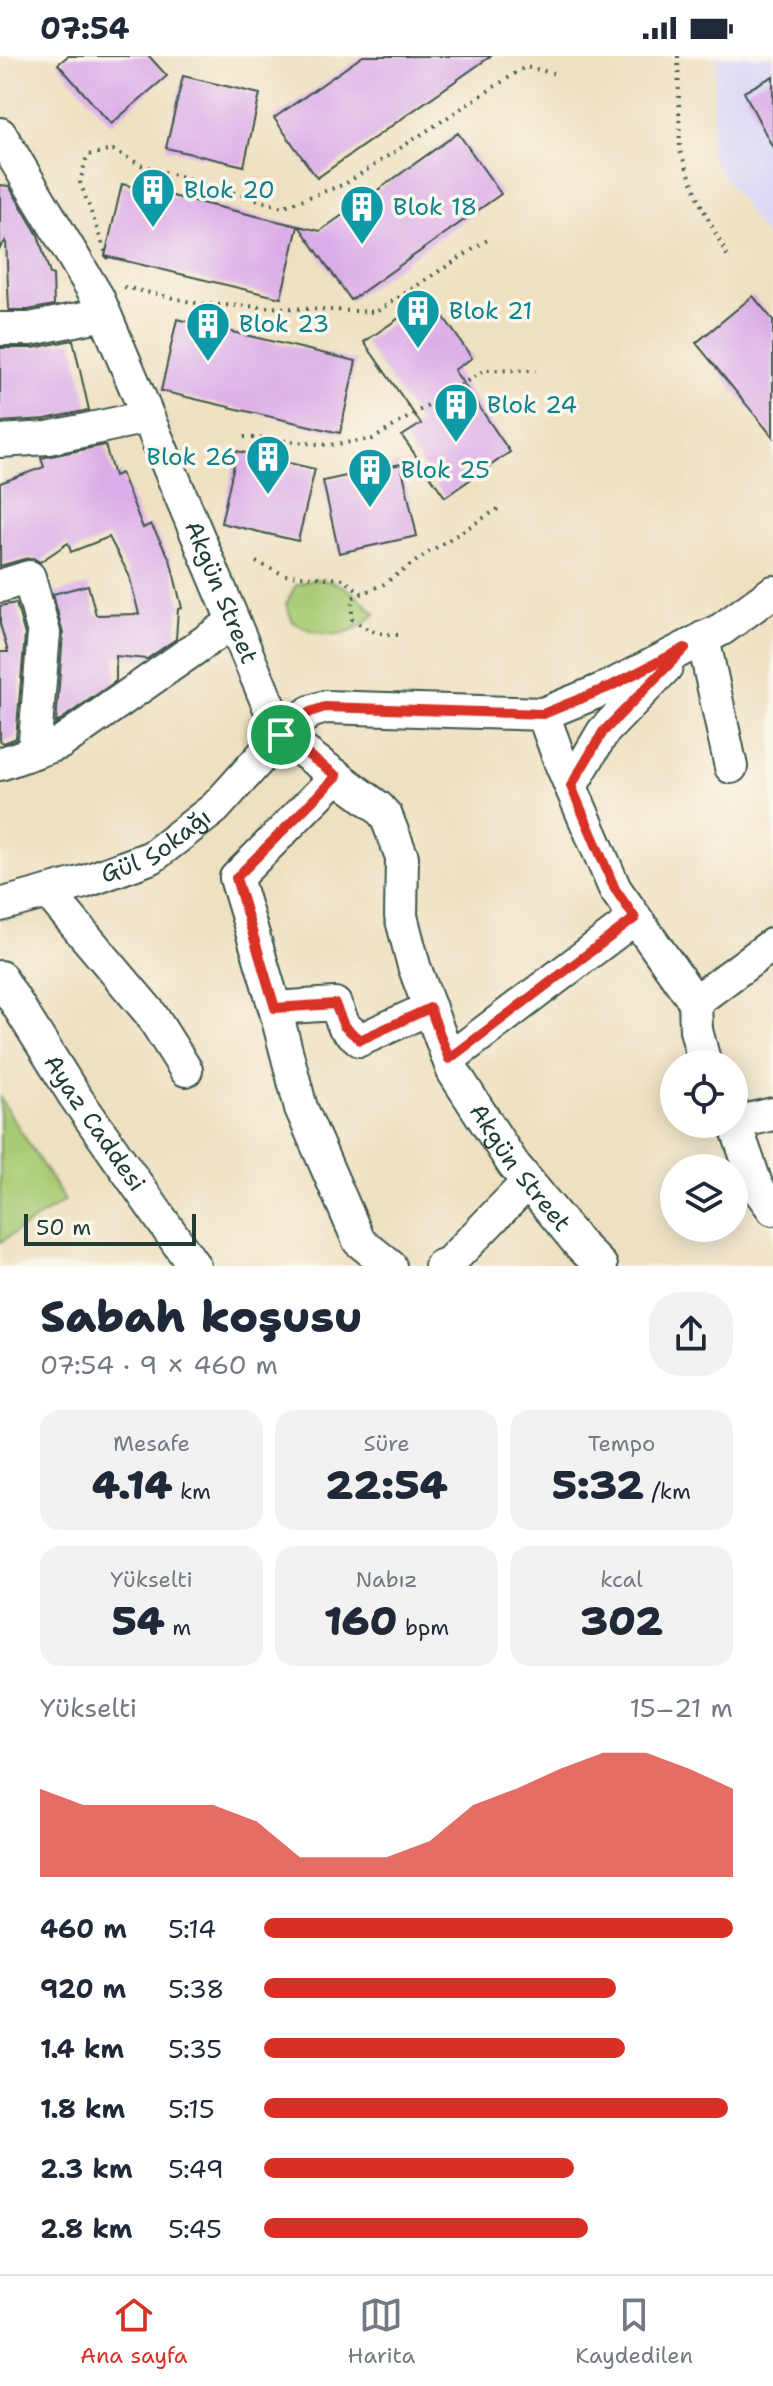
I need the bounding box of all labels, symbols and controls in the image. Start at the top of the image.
text: 07:54 [40,8,130,49]
building icon: Blok 20 [129,166,177,229]
place label: Blok 20 [184,174,275,206]
building icon: Blok 18 [338,183,386,246]
place label: Blok 18 [393,191,477,223]
building icon: Blok 21 [394,287,442,350]
place label: Blok 21 [449,295,533,327]
building icon: Blok 23 [184,300,232,363]
place label: Blok 23 [239,308,329,340]
building icon: Blok 24 [432,381,480,444]
place label: Blok 24 [487,389,577,421]
building icon: Blok 26 [244,433,292,496]
place label: Blok 26 [147,441,237,473]
building icon: Blok 25 [346,446,394,509]
place label: Blok 25 [401,454,490,486]
street label: Akgün Street [177,516,265,669]
pin [247,701,315,769]
icon: arrive [259,713,303,757]
street label: Gül Sokağı [96,801,217,891]
street label: Ayaz Caddesi [37,1048,153,1198]
map controls [660,1050,748,1242]
button: locate [660,1050,748,1138]
street label: Akgün Street [462,1097,578,1238]
button: layers [660,1154,748,1242]
scale bar [24,1210,196,1246]
text: 50 m [36,1213,91,1242]
text: Sabah koşusu [40,1287,363,1346]
button: share [649,1292,733,1376]
text: 07:54 · 9 × 460 m [40,1347,278,1382]
text: Mesafe [113,1429,190,1458]
text: Süre [363,1429,410,1458]
text: Tempo [588,1429,655,1458]
text: 4.14 [92,1458,172,1512]
text: 22:54 [325,1458,448,1512]
text: 5:32 [552,1458,644,1512]
text: km [172,1477,211,1506]
text: /km [644,1477,691,1506]
text: Yükselti [110,1565,193,1594]
text: Nabız [356,1565,417,1594]
text: kcal [600,1565,643,1594]
text: 54 [112,1594,165,1648]
text: 160 [324,1594,398,1648]
text: 302 [580,1594,663,1648]
text: m [165,1613,191,1642]
text: bpm [398,1613,449,1642]
text: Yükselti [40,1690,137,1725]
text: 15–21 m [629,1690,733,1725]
text: 460 m [40,1911,127,1946]
text: 5:14 [168,1911,216,1946]
text: 920 m [40,1971,126,2006]
text: 5:38 [168,1971,224,2006]
text: 1.4 km [40,2031,124,2066]
text: 5:35 [168,2031,222,2066]
text: 1.8 km [40,2091,125,2126]
text: 5:15 [168,2091,215,2126]
text: 2.3 km [40,2151,133,2186]
text: 5:49 [168,2151,224,2186]
text: 2.8 km [40,2211,133,2246]
text: 5:45 [168,2211,222,2246]
tab: Ana sayfa [80,2293,187,2370]
tab: Harita [348,2293,415,2370]
tab: Kaydedilen [575,2293,693,2370]

